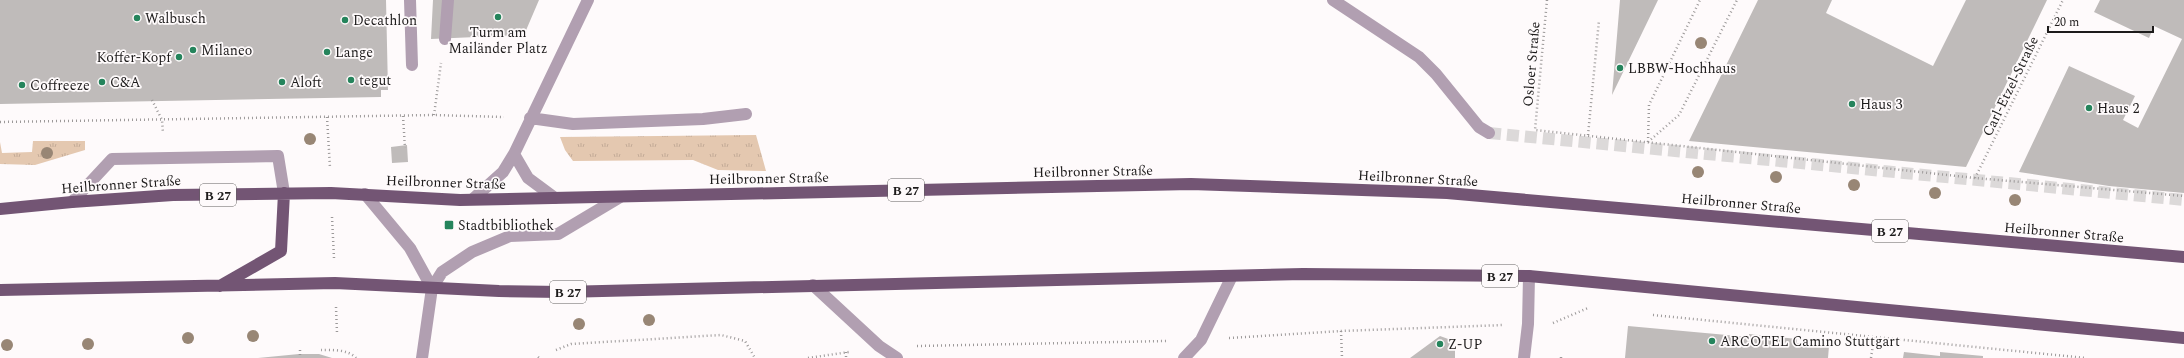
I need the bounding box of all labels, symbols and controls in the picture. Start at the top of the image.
place label: Walbusch [145,8,206,29]
scale bar [2048,8,2153,34]
place label: Decathlon [353,10,417,31]
marker: Turm am Mailänder Platz [493,12,503,22]
marker: Walbusch [132,13,142,23]
text: 20 m [2054,13,2079,32]
marker: Decathlon [340,15,350,25]
street label: Osloer Straße [1517,20,1546,107]
place label: Turm am Mailänder Platz [448,22,548,59]
street label: Carl-Etzel-Straße [1977,32,2044,140]
place label: Milaneo [201,40,252,61]
place label: Lange [335,42,373,63]
marker: Milaneo [188,45,198,55]
place label: Koffer-Kopf [97,47,172,68]
marker: Lange [322,47,332,57]
marker: Koffer-Kopf [174,52,184,62]
place label: LBBW-Hochhaus [1628,58,1736,79]
marker: LBBW-Hochhaus [1615,63,1625,73]
place label: tegut [359,70,391,91]
place label: C&A [110,72,141,93]
place label: Aloft [290,72,322,93]
place label: Coffreeze [30,75,90,96]
marker: tegut [346,75,356,85]
marker: C&A [97,77,107,87]
marker: Aloft [277,77,287,87]
marker: Coffreeze [17,80,27,90]
place label: Haus 3 [1860,94,1903,115]
place label: Haus 2 [2097,98,2140,119]
marker: Haus 3 [1847,99,1857,109]
marker: Haus 2 [2084,103,2094,113]
street label: Heilbronner Straße [1033,160,1153,183]
street label: Heilbronner Straße [1357,165,1479,192]
street label: Heilbronner Straße [709,167,829,190]
street label: Heilbronner Straße [60,170,182,199]
street label: Heilbronner Straße [386,170,507,195]
road number: B 27 [888,179,924,201]
road number: B 27 [200,184,236,206]
street label: Heilbronner Straße [1680,188,1802,219]
place label: Stadtbibliothek [458,215,554,236]
street label: Heilbronner Straße [2003,217,2125,248]
marker: Stadtbibliothek [443,219,455,231]
road number: B 27 [1872,220,1908,242]
road number: B 27 [1482,265,1518,287]
road number: B 27 [550,281,586,303]
place label: ARCOTEL Camino Stuttgart [1720,331,1900,352]
place label: Z-UP [1448,334,1482,355]
marker: ARCOTEL Camino Stuttgart [1707,336,1717,346]
marker: Z-UP [1435,339,1445,349]

